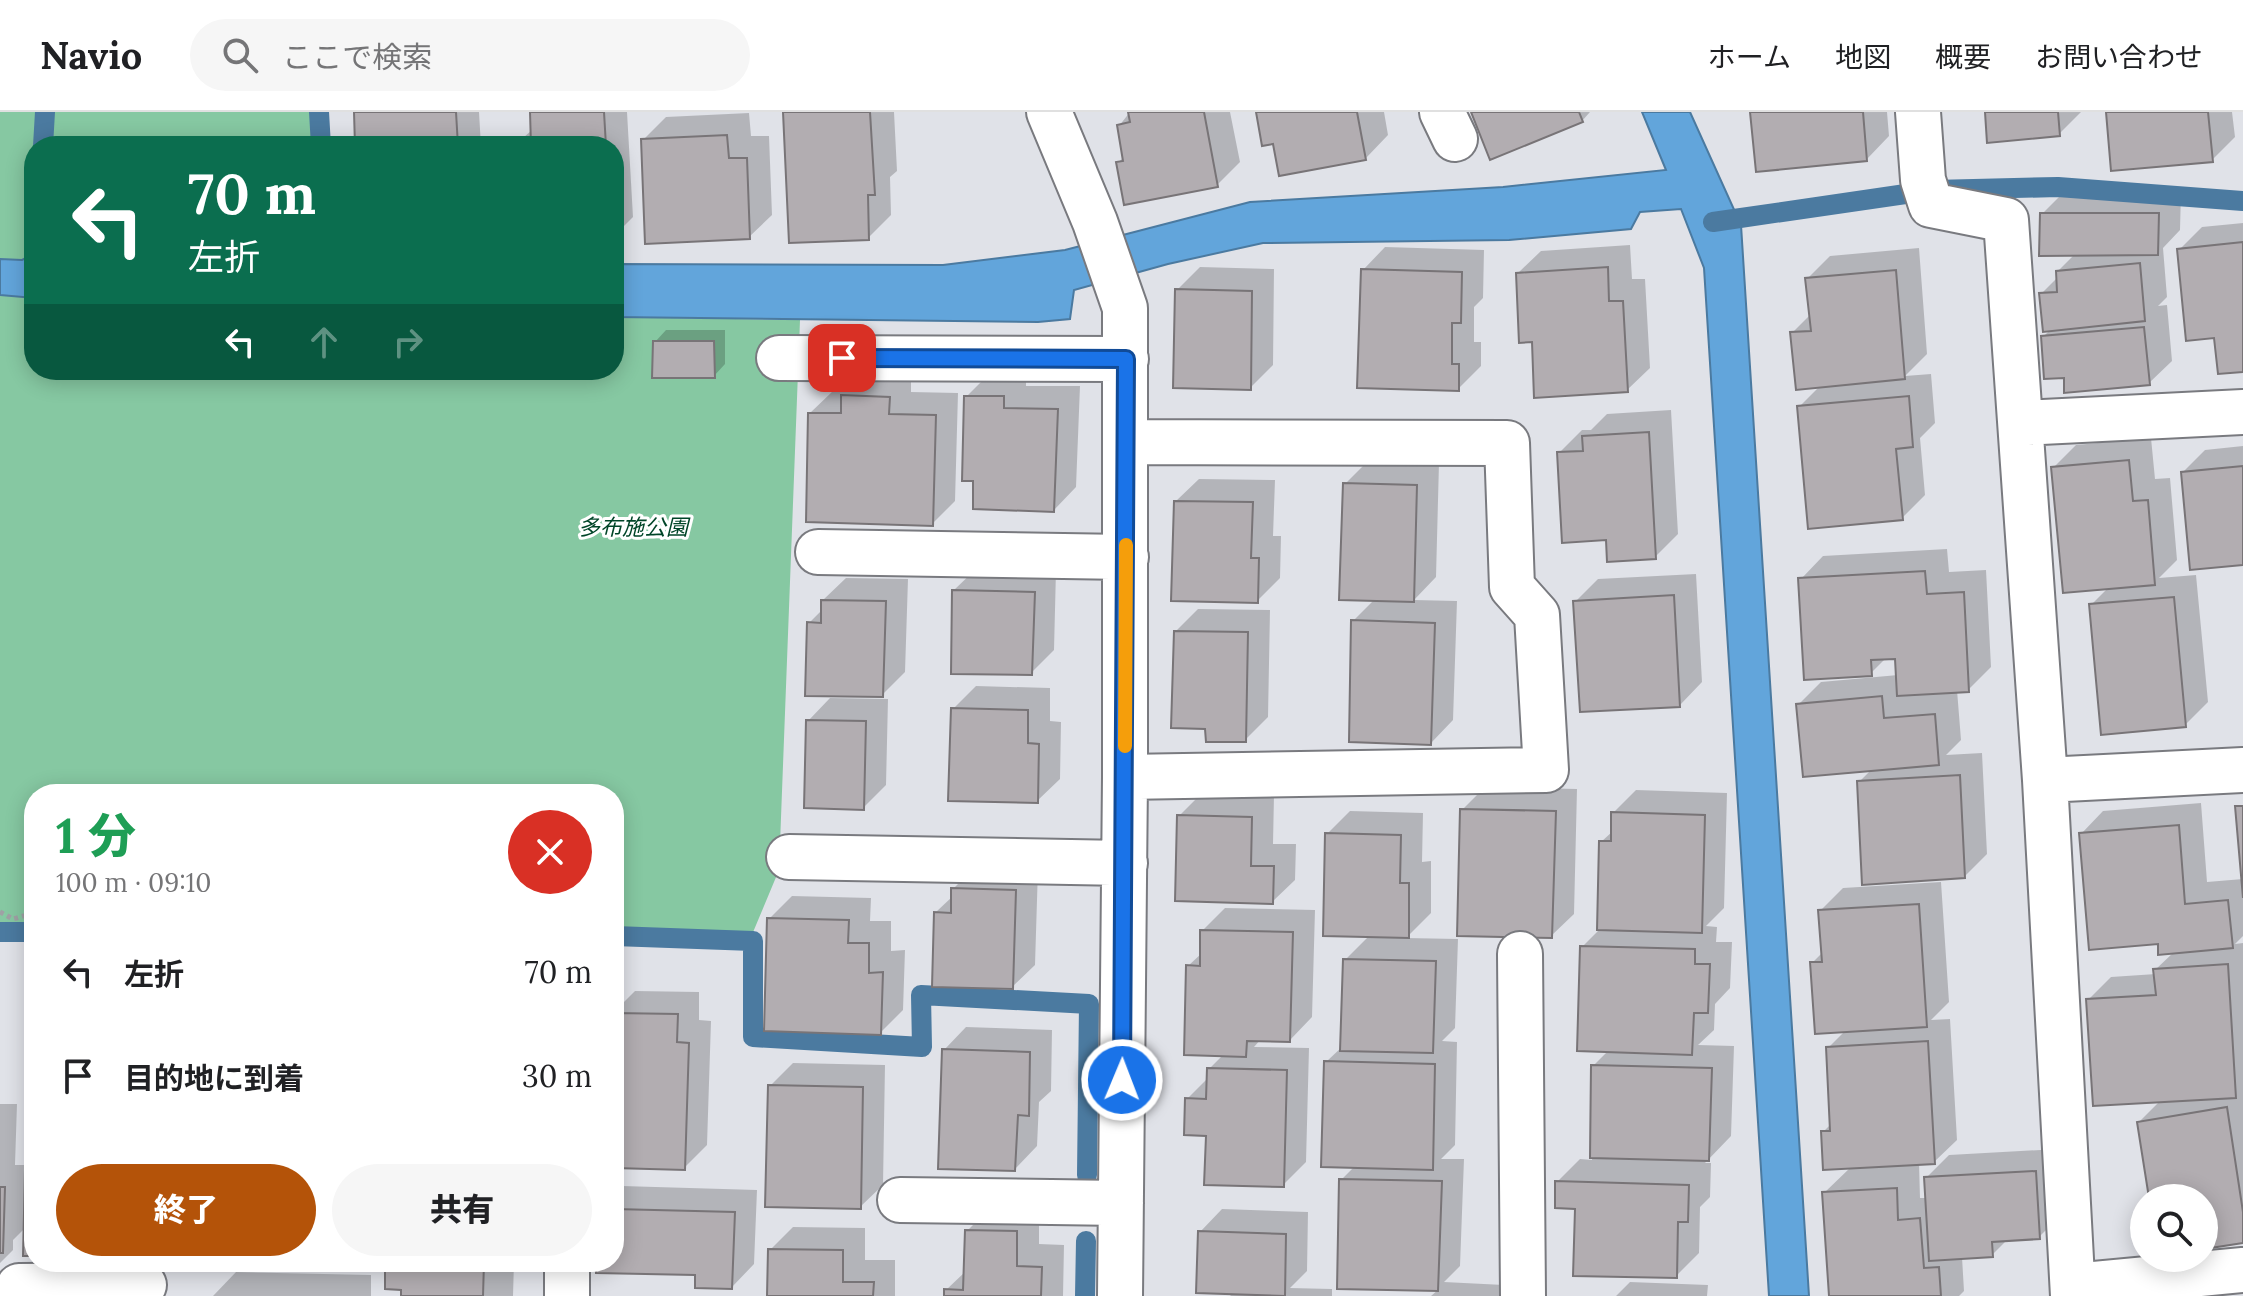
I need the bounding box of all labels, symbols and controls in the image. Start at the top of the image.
search box [190,19,750,91]
text: Navio [40,31,142,79]
icon: search [218,33,262,77]
text: ここで検索 [282,38,432,76]
text: ホーム [1708,39,1791,75]
text: 地図 [1835,39,1891,75]
text: 概要 [1935,39,1991,75]
text: お問い合わせ [2035,39,2203,75]
text: 70 m [188,158,316,229]
icon: left [56,168,160,272]
text: 左折 [188,234,260,280]
icon: left [218,320,262,364]
icon: ahead [302,320,346,364]
icon: right [386,320,430,364]
pin [808,324,876,392]
icon: arrive [820,336,864,380]
park label: 多布施公園 [578,513,691,541]
text: 1 分 [56,805,136,866]
button: close [508,810,592,894]
text: 100 m · 09:10 [56,866,211,899]
icon: left [56,950,100,994]
text: 70 m [525,953,592,991]
text: 左折 [124,955,184,993]
position arrow [1080,1038,1164,1122]
icon: arrive [56,1054,100,1098]
text: 30 m [522,1057,592,1095]
text: 目的地に到着 [124,1059,304,1097]
button: 終了 [56,1164,316,1256]
button: 共有 [332,1164,592,1256]
map controls [2130,1184,2218,1272]
button: search [2130,1184,2218,1272]

